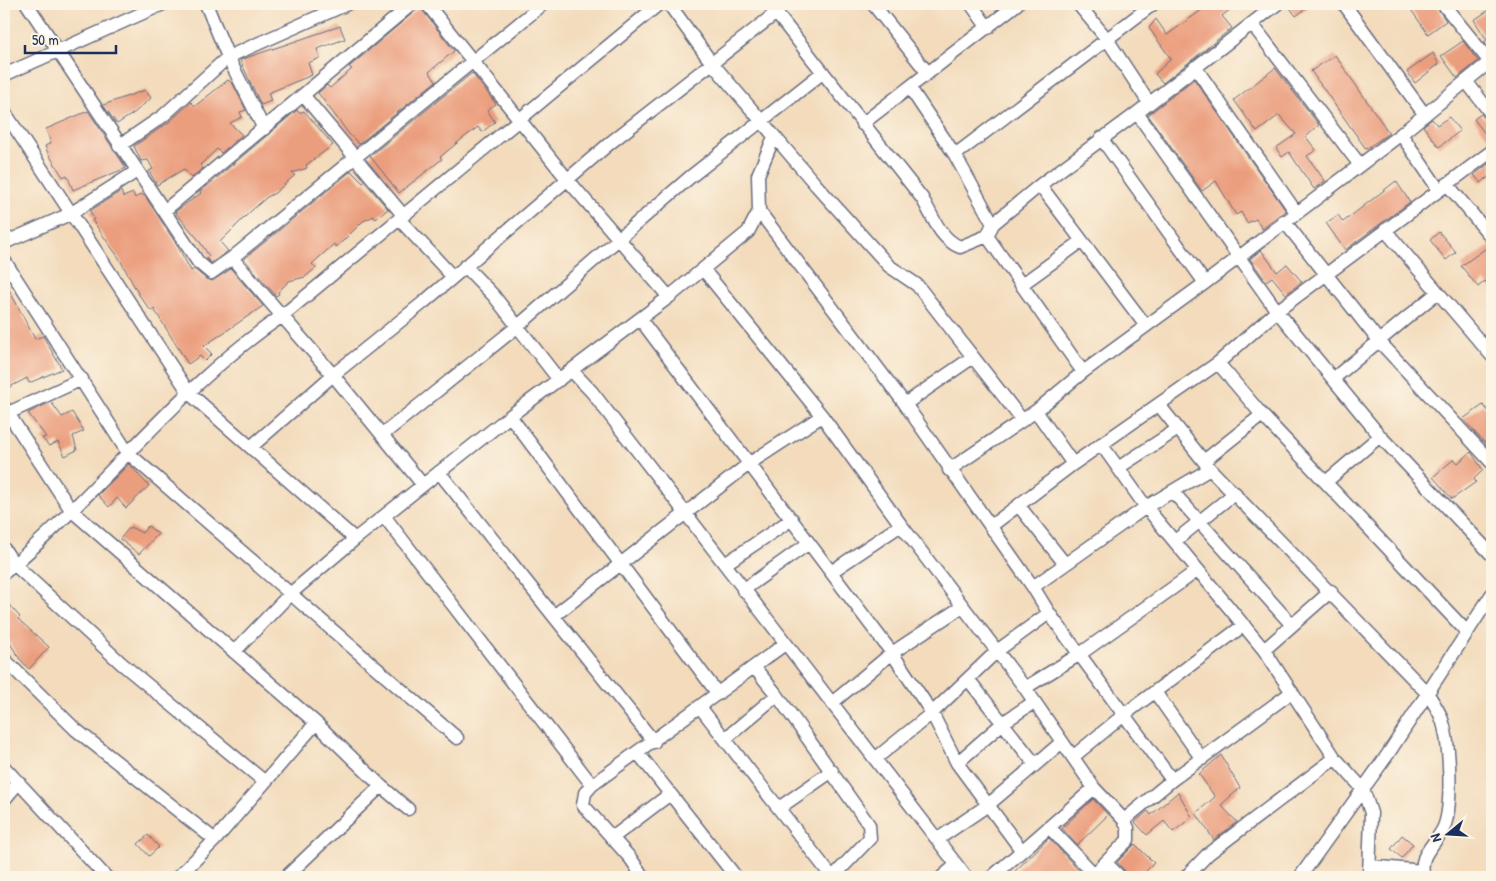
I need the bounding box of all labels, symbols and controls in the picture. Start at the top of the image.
scale bar [25,22,116,54]
text: 50 m [32,29,59,50]
north arrow [1424,808,1474,858]
text: N [1425,831,1445,845]

